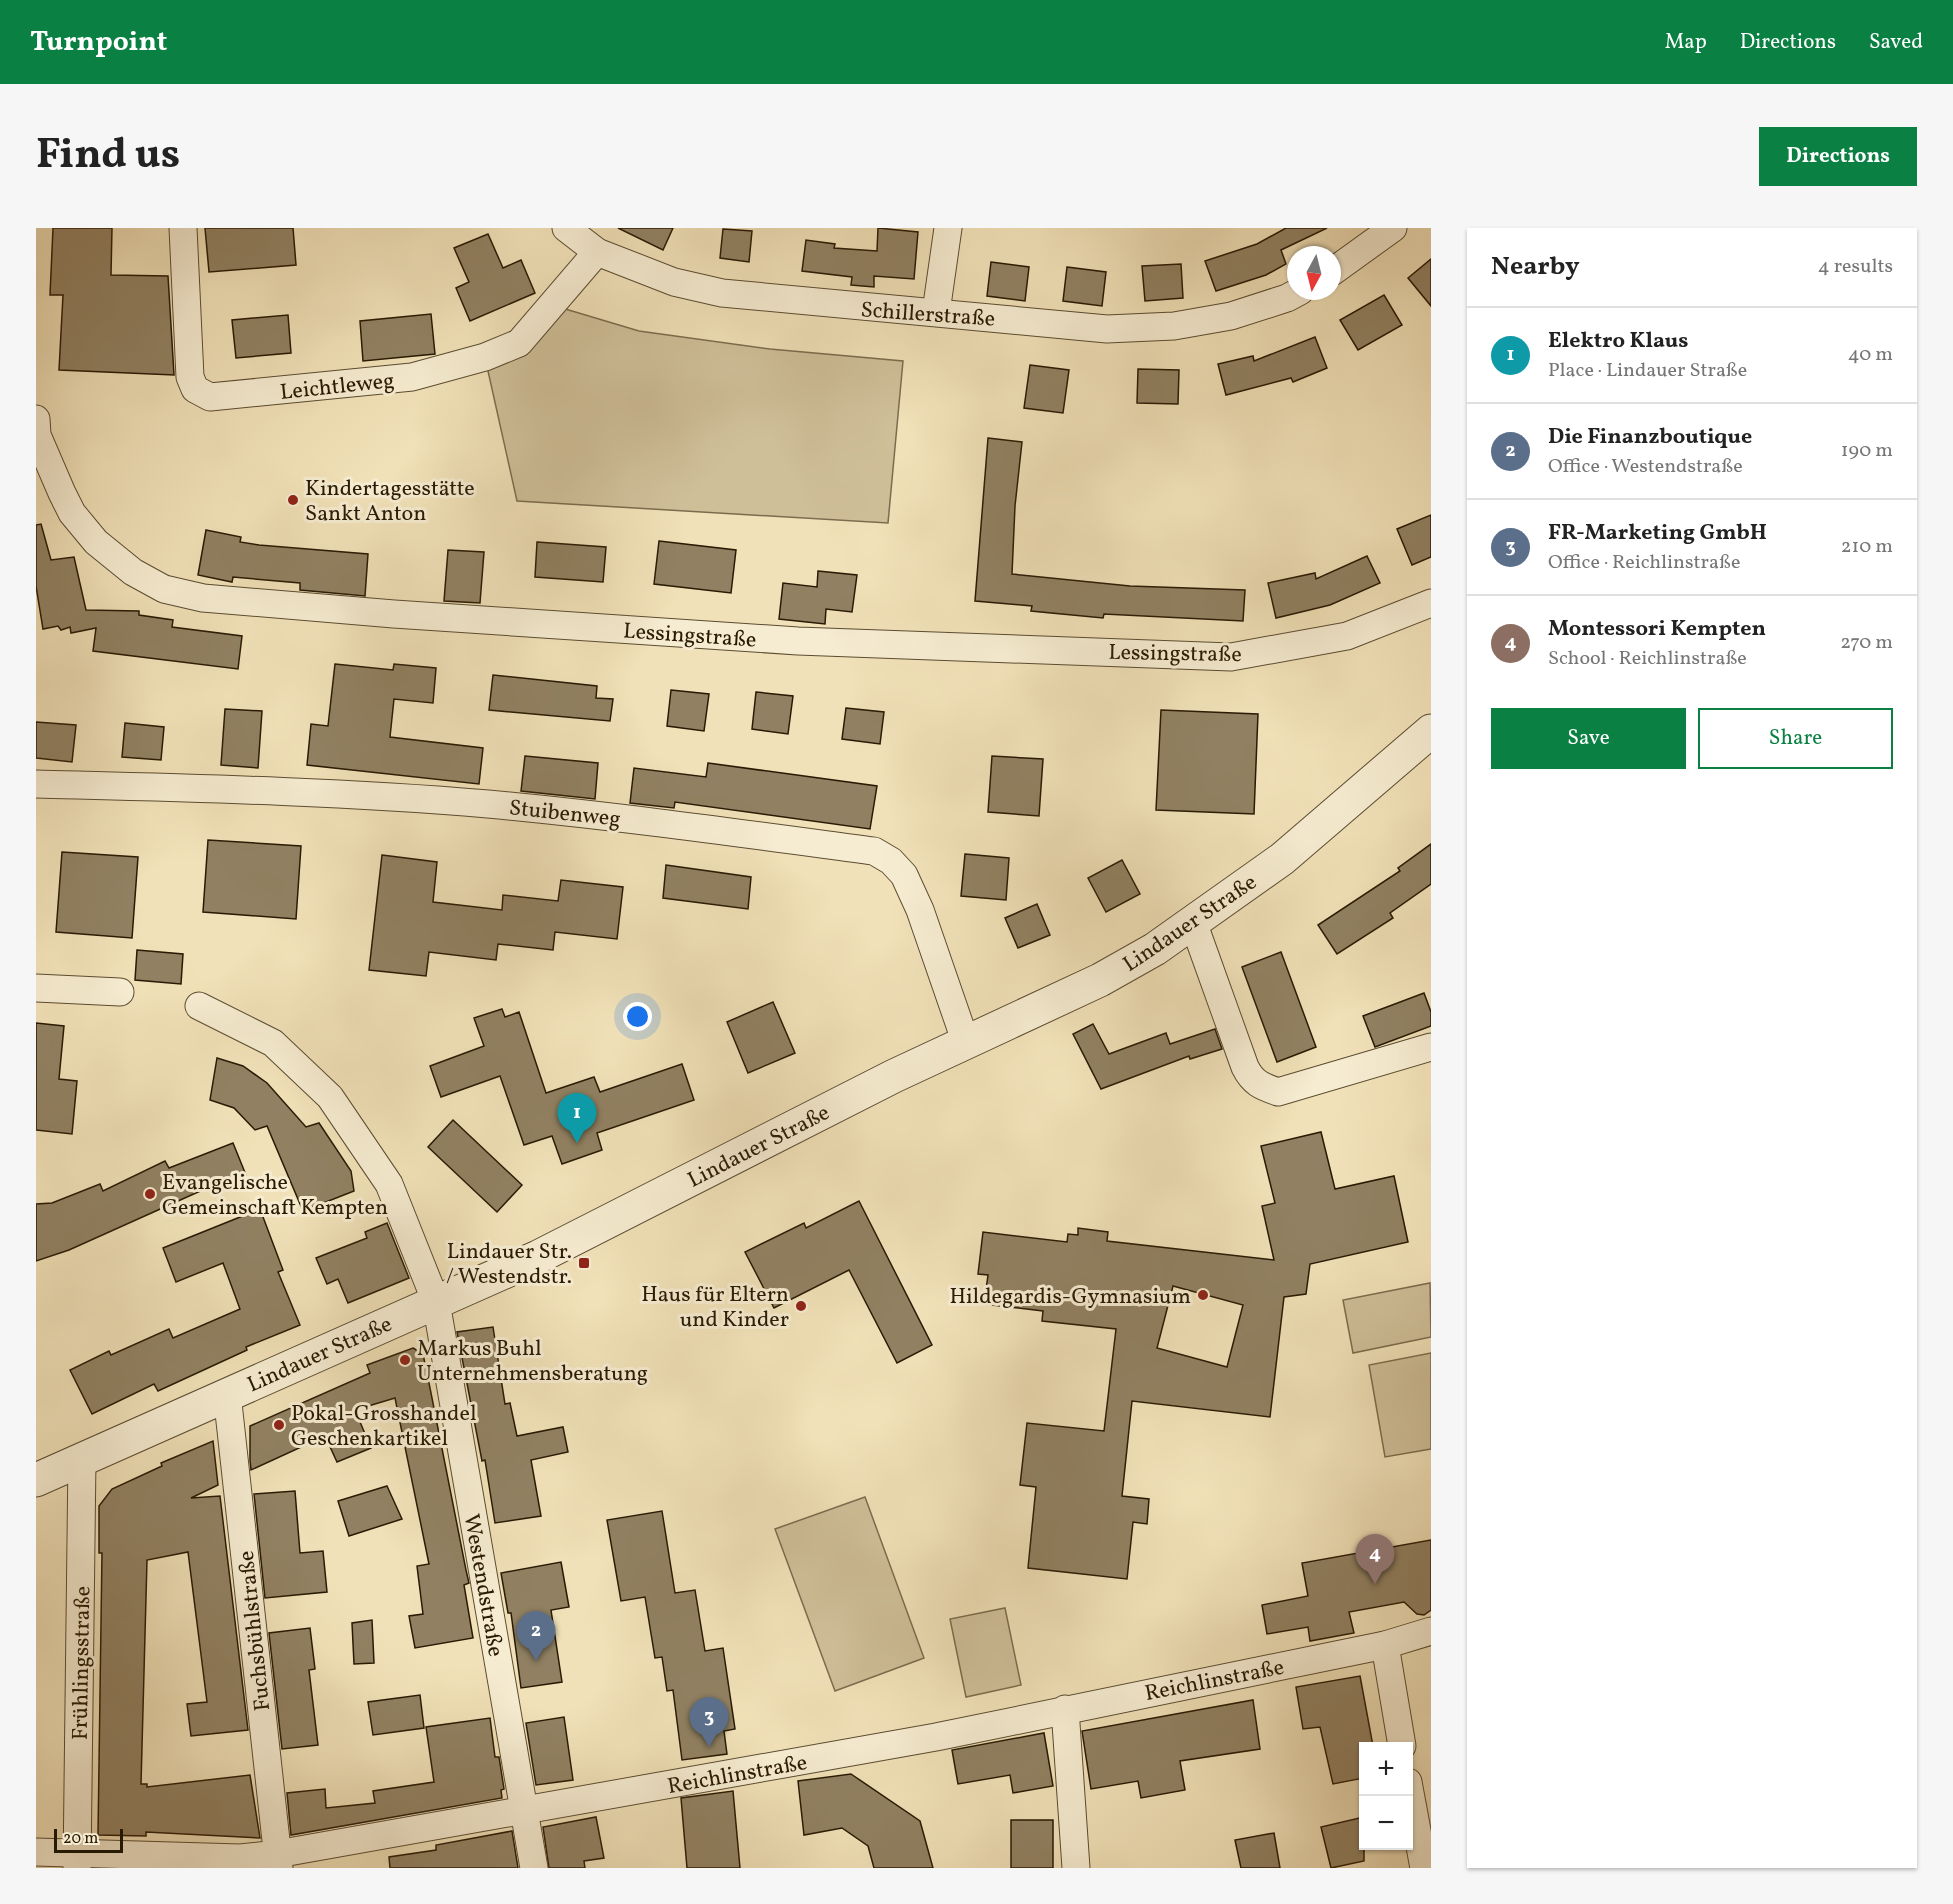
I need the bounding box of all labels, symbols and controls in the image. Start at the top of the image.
text: Turnpoint [30,23,167,62]
text: Map [1665,28,1707,57]
text: Directions [1740,28,1836,57]
text: Saved [1869,28,1923,57]
text: Find us [36,127,180,186]
button: Directions [1759,127,1917,186]
north arrow [1287,246,1341,300]
text: Nearby [1491,249,1580,285]
text: 4 results [1818,253,1893,281]
street label: Schillerstraße [859,295,996,336]
text: Elektro Klaus [1548,326,1688,357]
text: 1 [1506,341,1515,369]
text: 40 m [1848,341,1893,369]
text: Place · Lindauer Straße [1548,357,1747,385]
street label: Leichtleweg [279,366,396,409]
text: Die Finanzboutique [1548,422,1752,453]
text: 2 [1505,437,1516,465]
text: 190 m [1841,437,1893,465]
text: Office · Westendstraße [1548,453,1743,481]
place label: Kindertagesstätte Sankt Anton [305,474,475,530]
marker: Kindertagesstätte Sankt Anton [286,493,300,507]
text: FR-Marketing GmbH [1548,518,1767,549]
text: 3 [1505,533,1516,561]
text: 210 m [1841,533,1893,561]
text: Office · Reichlinstraße [1548,549,1740,577]
text: Montessori Kempten [1548,614,1766,645]
street label: Lessingstraße [622,616,757,657]
text: 4 [1504,629,1517,657]
text: 270 m [1840,629,1893,657]
street label: Lessingstraße [1108,638,1242,671]
text: School · Reichlinstraße [1548,645,1747,673]
button: Save [1491,708,1686,769]
button: Share [1698,708,1893,769]
street label: Stuibenweg [507,793,622,836]
street label: Lindauer Straße [1117,868,1264,980]
your location [623,1002,652,1031]
pin: 1 [558,1094,596,1143]
street label: Lindauer Straße [683,1098,835,1196]
place label: Evangelische Gemeinschaft Kempten [162,1168,388,1224]
marker: Evangelische Gemeinschaft Kempten [143,1187,157,1201]
place label: Lindauer Str. / Westendstr. [446,1237,572,1293]
marker: Lindauer Str. / Westendstr. [577,1256,591,1270]
place label: Haus für Eltern und Kinder [641,1280,789,1336]
place label: Hildegardis-Gymnasium [949,1282,1191,1313]
marker: Hildegardis-Gymnasium [1196,1288,1210,1302]
marker: Haus für Eltern und Kinder [794,1299,808,1313]
street label: Lindauer Straße [243,1309,397,1401]
place label: Markus Buhl Unternehmensberatung [417,1334,648,1390]
marker: Markus Buhl Unternehmensberatung [398,1353,412,1367]
place label: Pokal-Grosshandel Geschenkartikel [291,1399,476,1455]
marker: Pokal-Grosshandel Geschenkartikel [272,1418,286,1432]
street label: Westendstraße [455,1512,510,1659]
pin: 4 [1356,1534,1394,1584]
street label: Fuchsbühlstraße [232,1549,279,1712]
street label: Frühlingsstraße [66,1586,99,1740]
pin: 2 [516,1612,556,1661]
street label: Reichlinstraße [1142,1653,1287,1710]
pin: 3 [690,1698,728,1747]
map controls [1359,1742,1413,1850]
button: + [1359,1742,1413,1796]
street label: Reichlinstraße [665,1748,810,1803]
button: − [1359,1796,1413,1850]
scale bar [54,1826,123,1854]
text: 20 m [63,1828,98,1850]

